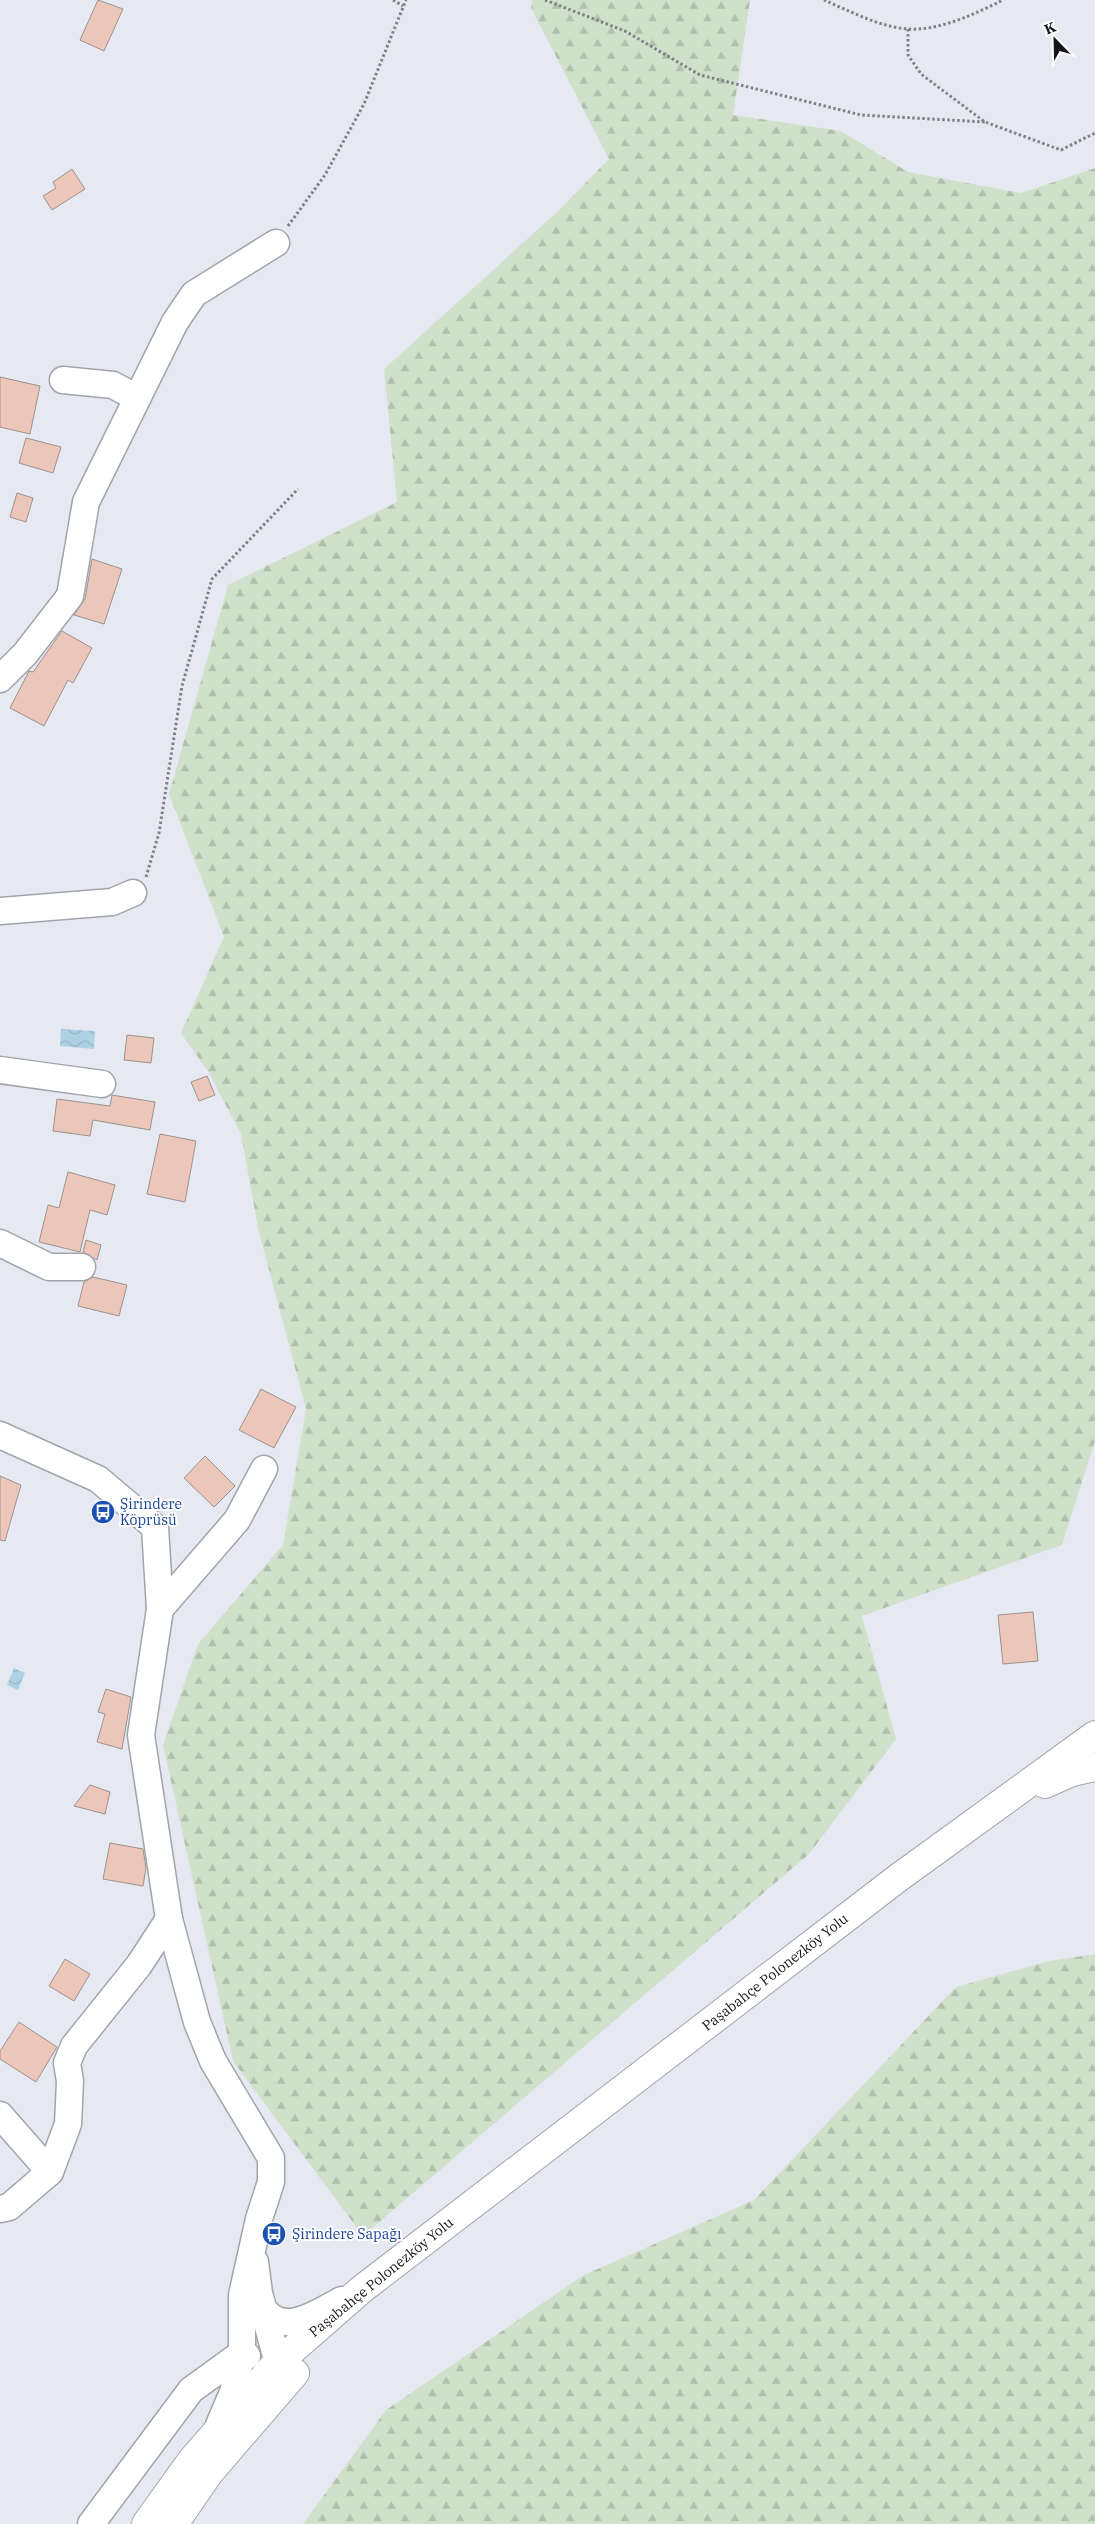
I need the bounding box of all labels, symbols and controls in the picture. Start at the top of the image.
north arrow [1030,15,1080,65]
text: K [1041,18,1059,38]
place label: Şirindere Köprüsü [120,1495,182,1529]
bus stop icon: Şirindere Köprüsü [90,1499,116,1525]
street label: Paşabahçe Polonezköy Yolu [698,1909,852,2035]
street label: Paşabahçe Polonezköy Yolu [305,2213,457,2341]
bus stop icon: Şirindere Sapağı [261,2221,287,2247]
place label: Şirindere Sapağı [292,2225,401,2243]

